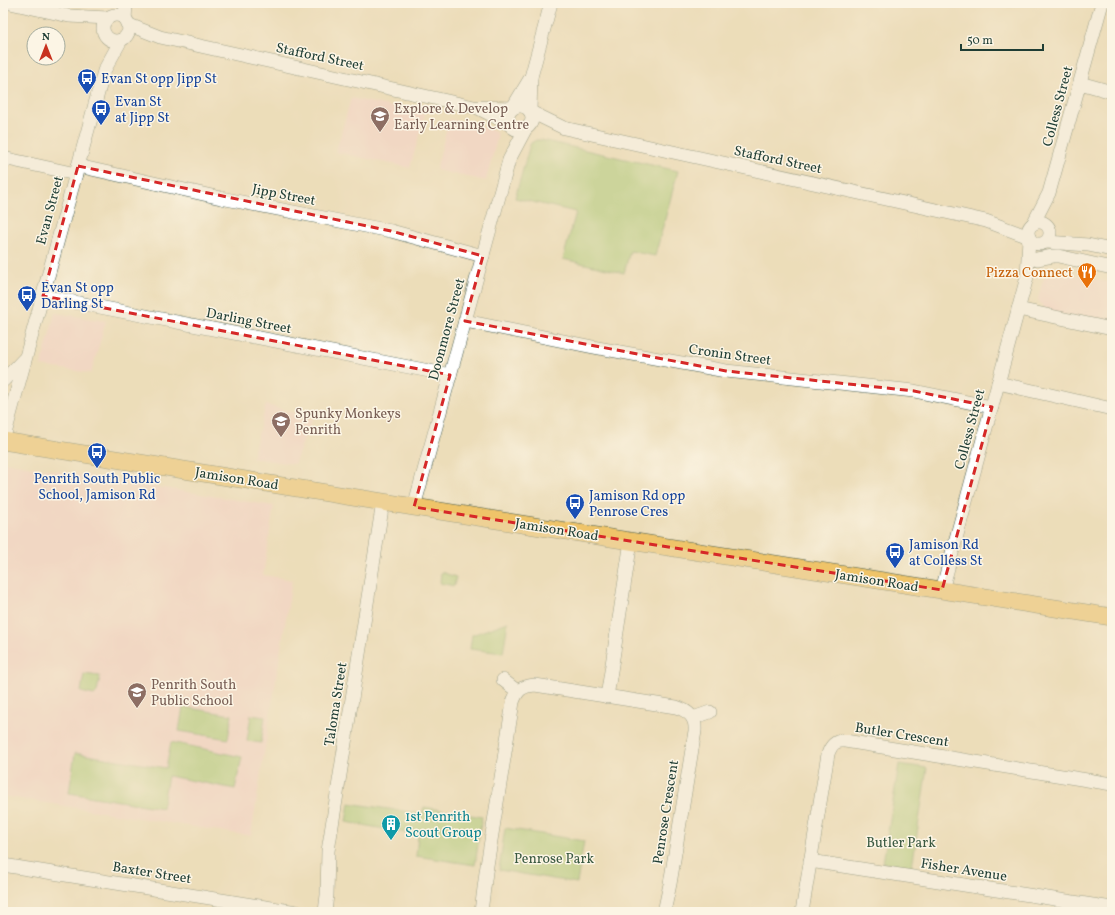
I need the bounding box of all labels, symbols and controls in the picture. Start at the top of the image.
north arrow [26,26,66,66]
scale bar [961,26,1043,52]
text: N [42,30,50,45]
text: 50 m [967,33,993,49]
street label: Stafford Street [274,39,366,76]
street label: Colless Street [1039,64,1078,149]
bus stop icon: Evan St opp Jipp St [76,67,98,95]
place label: Evan St opp Jipp St [101,70,217,89]
place label: Evan St at Jipp St [115,93,170,128]
bus stop icon: Evan St at Jipp St [90,98,112,126]
place label: Explore & Develop Early Learning Centre [394,100,530,135]
school or university icon: Explore & Develop Early Learning Centre [369,105,391,133]
street label: Stafford Street [732,142,824,179]
street label: Evan Street [32,174,69,247]
street label: Jipp Street [250,180,317,211]
restaurant icon: Pizza Connect [1076,261,1098,289]
place label: Pizza Connect [986,264,1073,283]
street label: Doonmore Street [425,276,470,383]
place label: Evan St opp Darling St [41,279,114,314]
bus stop icon: Evan St opp Darling St [16,284,38,312]
street label: Darling Street [204,304,293,339]
street label: Cronin Street [687,340,772,371]
street label: Colless Street [951,387,990,472]
place label: Spunky Monkeys Penrith [295,405,401,440]
school or university icon: Spunky Monkeys Penrith [270,410,292,438]
bus stop icon: Penrith South Public School, Jamison Rd [86,441,108,469]
street label: Jamison Road [194,463,280,495]
place label: Penrith South Public School, Jamison Rd [34,470,160,505]
place label: Jamison Rd opp Penrose Cres [589,487,685,522]
bus stop icon: Jamison Rd opp Penrose Cres [564,492,586,520]
street label: Jamison Road [514,514,600,546]
place label: Jamison Rd at Colless St [909,536,982,571]
bus stop icon: Jamison Rd at Colless St [884,541,906,569]
street label: Jamison Road [834,565,920,597]
street label: Taloma Street [320,661,353,748]
place label: Penrith South Public School [151,676,236,711]
school or university icon: Penrith South Public School [126,681,148,709]
street label: Butler Crescent [853,719,950,752]
street label: Penrose Crescent [649,759,684,866]
place label: 1st Penrith Scout Group [405,808,482,843]
building icon: 1st Penrith Scout Group [380,813,402,841]
park label: Butler Park [866,834,936,853]
park label: Penrose Park [514,850,594,869]
street label: Fisher Avenue [919,854,1009,887]
street label: Baxter Street [111,858,193,889]

